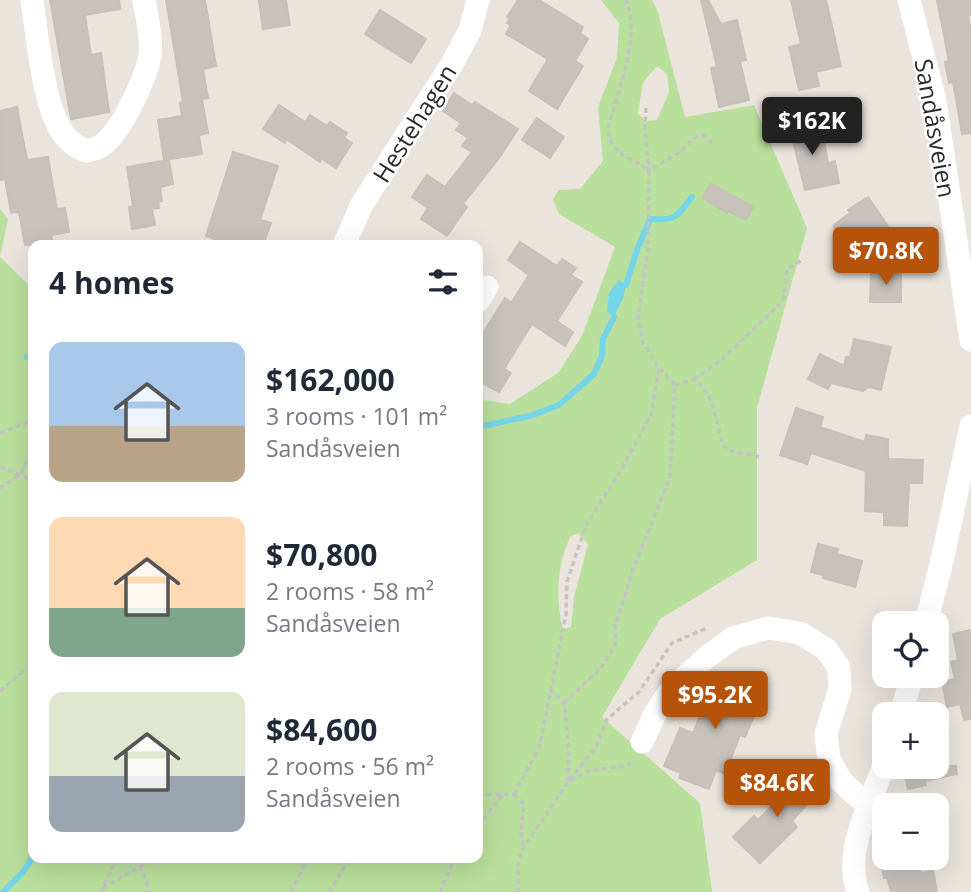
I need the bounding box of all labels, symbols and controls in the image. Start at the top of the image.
street label: Sandåsveien [908,56,964,200]
street label: Hestehagen [365,57,463,189]
pin: $162K [763,97,861,157]
text: $162K [778,104,846,136]
pin: $70.8K [829,228,943,287]
text: $70.8K [849,234,923,266]
text: 4 homes [49,262,174,303]
icon: filters [424,263,462,301]
text: $162,000 [266,359,395,400]
icon: home [105,370,189,454]
text: 3 rooms · 101 m² [266,400,447,432]
text: Sandåsveien [266,432,401,464]
text: $70,800 [266,534,377,575]
icon: home [105,545,189,629]
text: 2 rooms · 58 m² [266,575,434,607]
text: Sandåsveien [266,607,401,639]
map controls [872,611,949,870]
button: locate [872,611,949,688]
pin: $95.2K [658,672,772,731]
text: $95.2K [678,678,752,710]
button: + [872,702,949,779]
text: $84,600 [266,709,377,750]
icon: home [105,720,189,804]
text: 2 rooms · 56 m² [266,750,434,782]
pin: $84.6K [720,760,834,819]
text: $84.6K [740,766,814,798]
text: Sandåsveien [266,782,401,814]
button: − [872,793,949,870]

